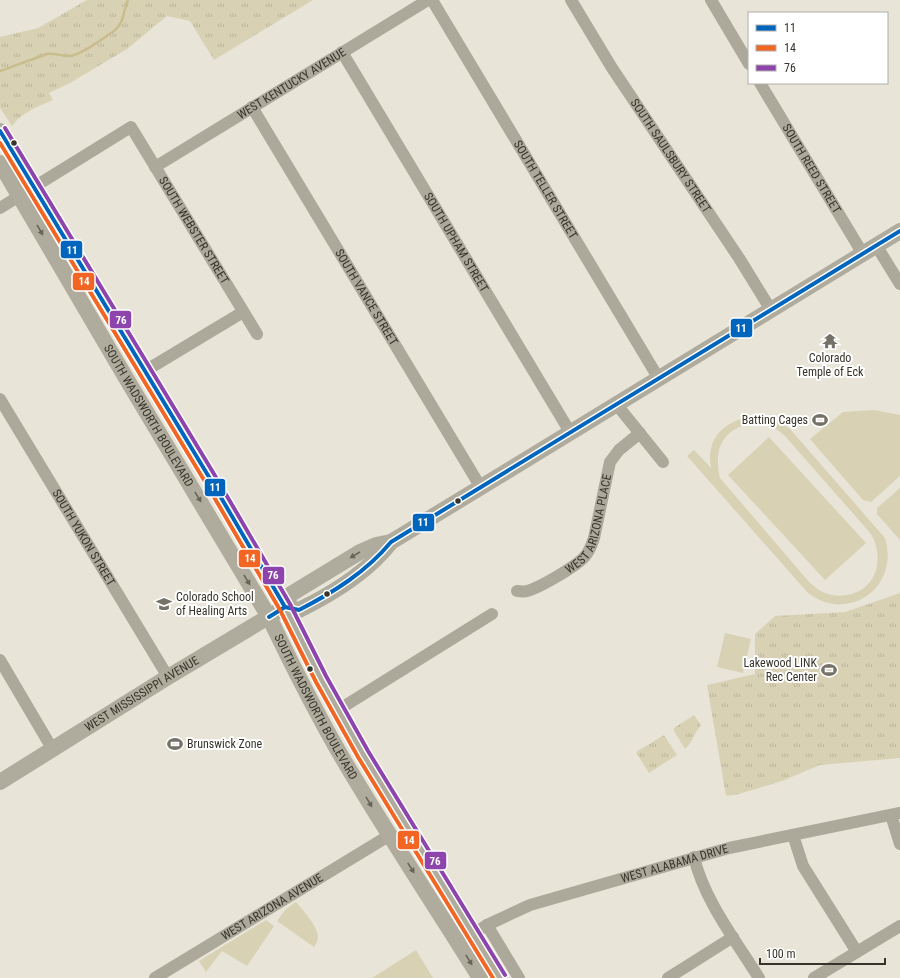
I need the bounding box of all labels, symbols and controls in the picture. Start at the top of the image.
legend [748,12,888,84]
text: 11 [784,21,796,35]
text: 14 [784,41,796,55]
street label: WEST KENTUCKY AVENUE [235,45,348,122]
text: 76 [784,61,796,75]
street label: SOUTH SAULSBURY STREET [628,96,714,215]
street label: SOUTH REED STREET [779,121,844,216]
unlabelled marker [9,138,19,148]
street label: SOUTH TELLER STREET [511,138,580,241]
street label: SOUTH WEBSTER STREET [156,174,232,287]
street label: SOUTH UPHAM STREET [421,190,491,295]
one-way arrow [36,224,43,236]
line badge: 11 [60,240,83,259]
text: 11 [66,244,78,257]
street label: SOUTH VANCE STREET [332,246,401,348]
line badge: 14 [72,272,95,291]
text: 14 [78,275,90,288]
line badge: 76 [109,310,132,329]
text: 76 [115,314,127,327]
line badge: 11 [730,318,753,338]
text: 11 [735,322,747,335]
temple icon: Colorado Temple of Eck [821,332,839,350]
street label: SOUTH WADSWORTH BOULEVARD [101,342,196,489]
place label: Colorado Temple of Eck [797,351,864,379]
sports icon: Batting Cages [811,411,829,429]
place label: Batting Cages [742,413,808,427]
street label: WEST ARIZONA PLACE [563,473,614,576]
line badge: 11 [204,478,226,497]
text: 11 [209,481,221,494]
street label: SOUTH YUKON STREET [49,487,118,588]
one-way arrow [194,491,201,503]
unlabelled marker [453,496,463,506]
line badge: 11 [412,513,435,532]
text: 11 [417,516,429,529]
line badge: 14 [238,549,261,568]
text: 14 [244,552,256,565]
one-way arrow [349,552,361,559]
line badge: 76 [262,566,285,585]
text: 76 [267,569,279,582]
one-way arrow [244,574,251,586]
unlabelled marker [322,589,332,599]
place label: Colorado School of Healing Arts [176,590,254,618]
school or university icon: Colorado School of Healing Arts [155,595,173,613]
street label: SOUTH WADSWORTH BOULEVARD [271,632,361,782]
street label: WEST MISSISSIPPI AVENUE [82,653,201,734]
place label: Lakewood LINK Rec Center [743,656,817,684]
sports icon: Lakewood LINK Rec Center [820,661,838,679]
unlabelled marker [305,664,315,674]
sports icon: Brunswick Zone [166,735,184,753]
place label: Brunswick Zone [187,737,263,751]
one-way arrow [366,796,373,808]
line badge: 14 [397,830,420,850]
text: 14 [403,834,415,847]
street label: WEST ALABAMA DRIVE [619,842,730,886]
line badge: 76 [424,851,447,870]
text: 76 [429,855,441,868]
one-way arrow [407,862,414,874]
street label: WEST ARIZONA AVENUE [219,871,325,943]
scale bar [760,940,885,966]
text: 100 m [766,947,796,961]
one-way arrow [466,954,473,966]

